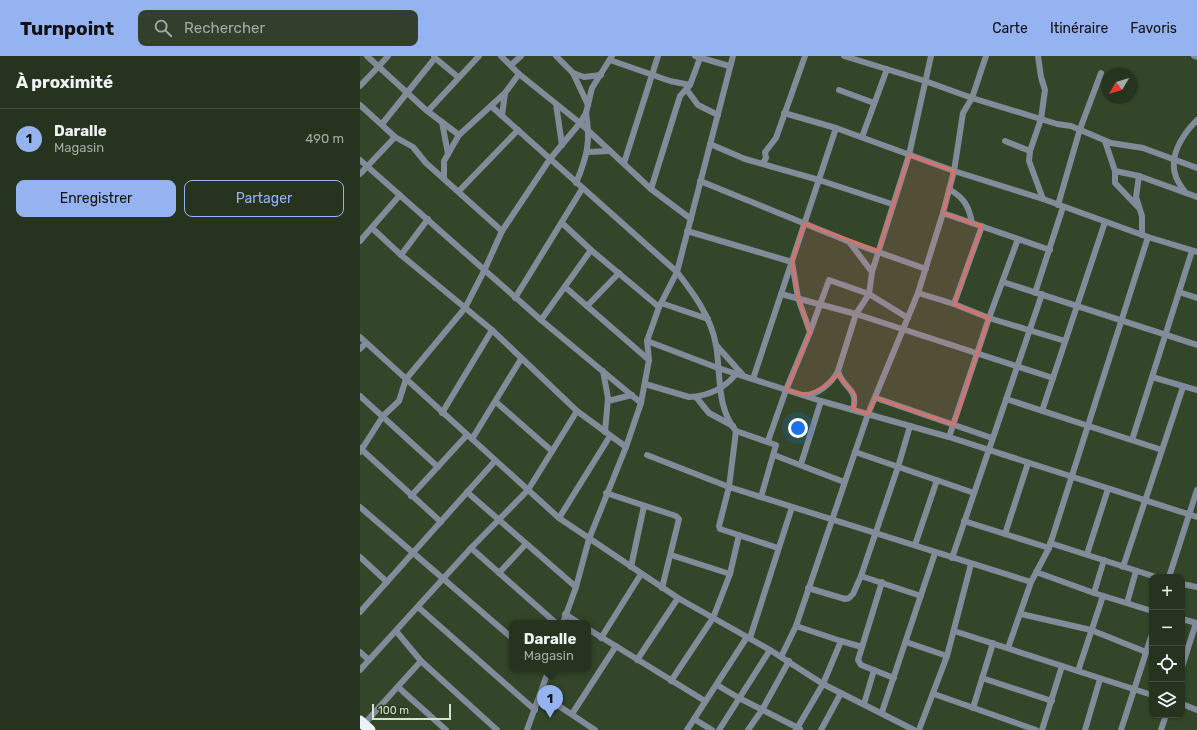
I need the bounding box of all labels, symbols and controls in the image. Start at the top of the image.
search box [138,10,418,46]
text: Turnpoint [20,17,114,40]
icon: search [152,17,174,39]
text: Rechercher [184,19,265,37]
text: Carte [992,20,1028,37]
text: Itinéraire [1050,20,1108,37]
text: Favoris [1130,20,1177,37]
north arrow [1101,68,1137,104]
text: À proximité [16,72,113,92]
text: Daralle [54,122,107,140]
text: 1 [26,131,32,146]
text: 490 m [305,131,344,146]
text: Magasin [54,140,104,155]
button: Enregistrer [16,180,176,217]
button: Partager [184,180,344,217]
your location [788,418,808,438]
map controls [1149,574,1185,718]
button: + [1149,574,1185,610]
button: − [1149,610,1185,646]
popup [509,620,591,672]
text: Daralle [524,630,576,648]
button: locate [1149,646,1185,682]
text: Magasin [524,648,574,663]
button: layers [1149,682,1185,718]
pin: 1 [537,685,563,718]
scale bar [372,702,451,721]
text: 100 m [378,704,409,717]

